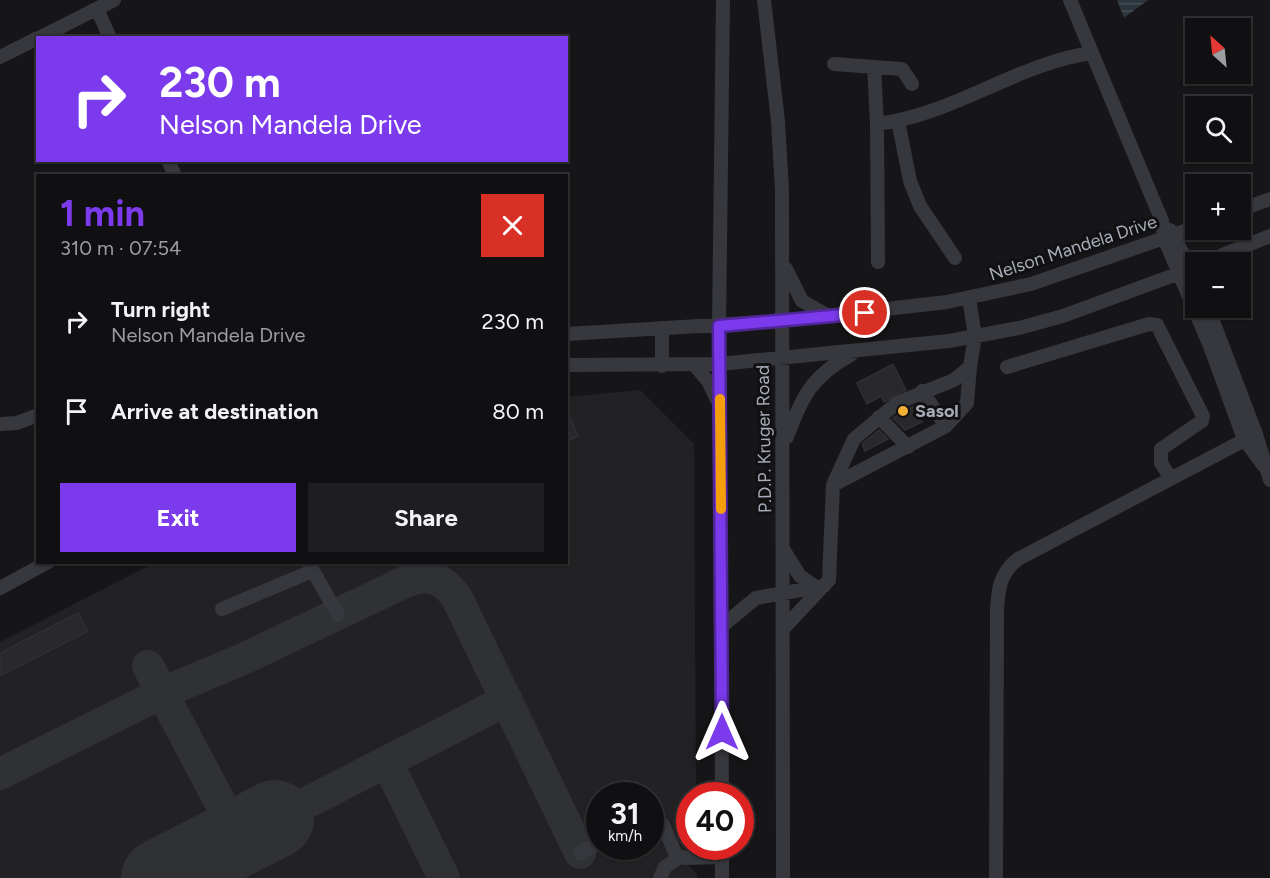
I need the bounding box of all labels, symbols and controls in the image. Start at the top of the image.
north arrow [1185,18,1251,84]
map controls [1185,18,1251,318]
text: 230 m [159,57,281,108]
icon: right [60,60,138,138]
button: search [1185,96,1251,162]
text: Nelson Mandela Drive [159,108,422,141]
button: + [1185,174,1251,240]
text: 1 min [60,192,145,235]
button: close [481,194,544,257]
street label: Nelson Mandela Drive [986,210,1160,286]
text: 310 m · 07:54 [60,236,181,260]
button: − [1185,252,1251,318]
pin [839,287,890,338]
text: Turn right [111,296,210,323]
icon: arrive [848,296,881,329]
icon: right [60,305,93,338]
text: 230 m [481,308,544,335]
text: Nelson Mandela Drive [111,323,306,347]
street label: P.D.P. Kruger Road [752,365,776,513]
icon: arrive [60,395,93,428]
text: Arrive at destination [111,398,319,425]
text: 80 m [492,398,544,425]
place label: Sasol [915,400,959,422]
marker: Sasol [896,404,910,418]
button: Exit [60,483,296,552]
button: Share [308,483,544,552]
position arrow [690,700,754,764]
speed limit sign: 40 [676,782,754,860]
text: 31 [610,795,640,832]
text: km/h [608,827,642,845]

